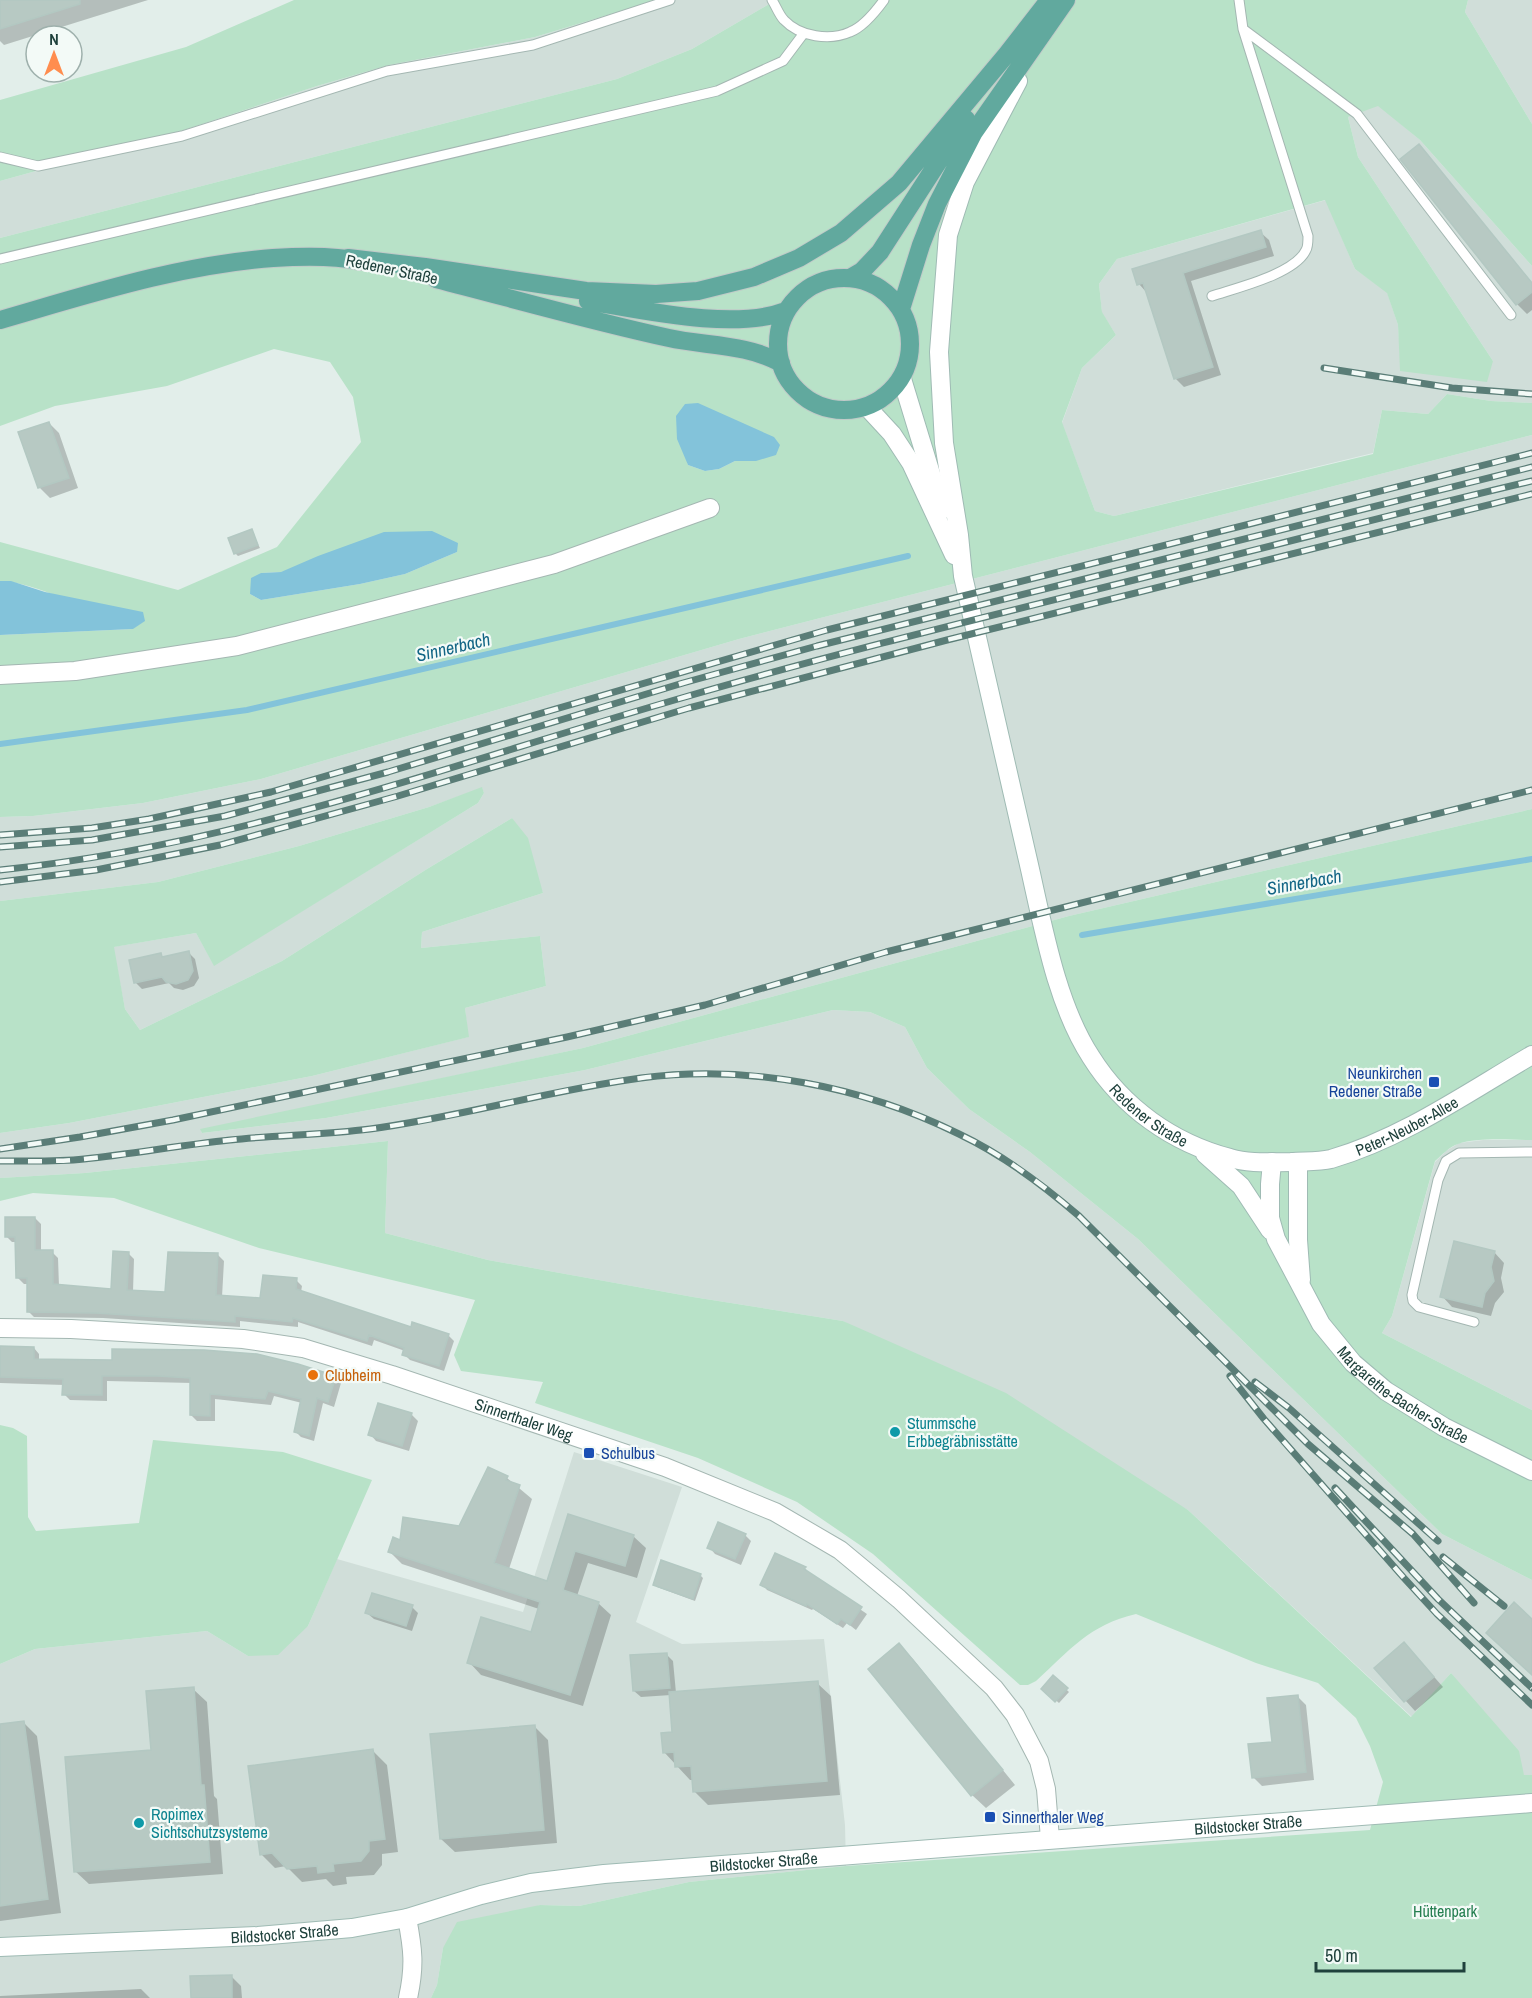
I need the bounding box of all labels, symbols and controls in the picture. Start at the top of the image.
north arrow [24,24,84,84]
text: N [49,28,59,50]
street label: Redener Straße [344,249,440,289]
water label: Sinnerbach [413,626,493,668]
water label: Sinnerbach [1265,863,1343,901]
place label: Neunkirchen Redener Straße [1329,1062,1422,1102]
marker: Neunkirchen Redener Straße [1427,1075,1441,1089]
street label: Redener Straße [1105,1079,1192,1152]
street label: Peter-Neuber-Allee [1352,1091,1462,1161]
street label: Margarethe-Bacher-Straße [1332,1341,1472,1449]
place label: Clubheim [325,1364,381,1386]
marker: Clubheim [306,1368,320,1382]
street label: Sinnerthaler Weg [472,1393,576,1446]
place label: Stummsche Erbbegräbnisstätte [907,1412,1018,1452]
marker: Stummsche Erbbegräbnisstätte [888,1425,902,1439]
place label: Schulbus [601,1442,655,1464]
marker: Schulbus [582,1446,596,1460]
place label: Ropimex Sichtschutzsysteme [151,1803,268,1843]
place label: Sinnerthaler Weg [1002,1806,1105,1828]
marker: Sinnerthaler Weg [983,1810,997,1824]
street label: Bildstocker Straße [1193,1810,1303,1840]
marker: Ropimex Sichtschutzsysteme [132,1816,146,1830]
street label: Bildstocker Straße [709,1847,818,1877]
park label: Hüttenpark [1413,1900,1478,1922]
street label: Bildstocker Straße [230,1918,339,1948]
scale bar [1316,1935,1464,1973]
text: 50 m [1325,1943,1358,1968]

